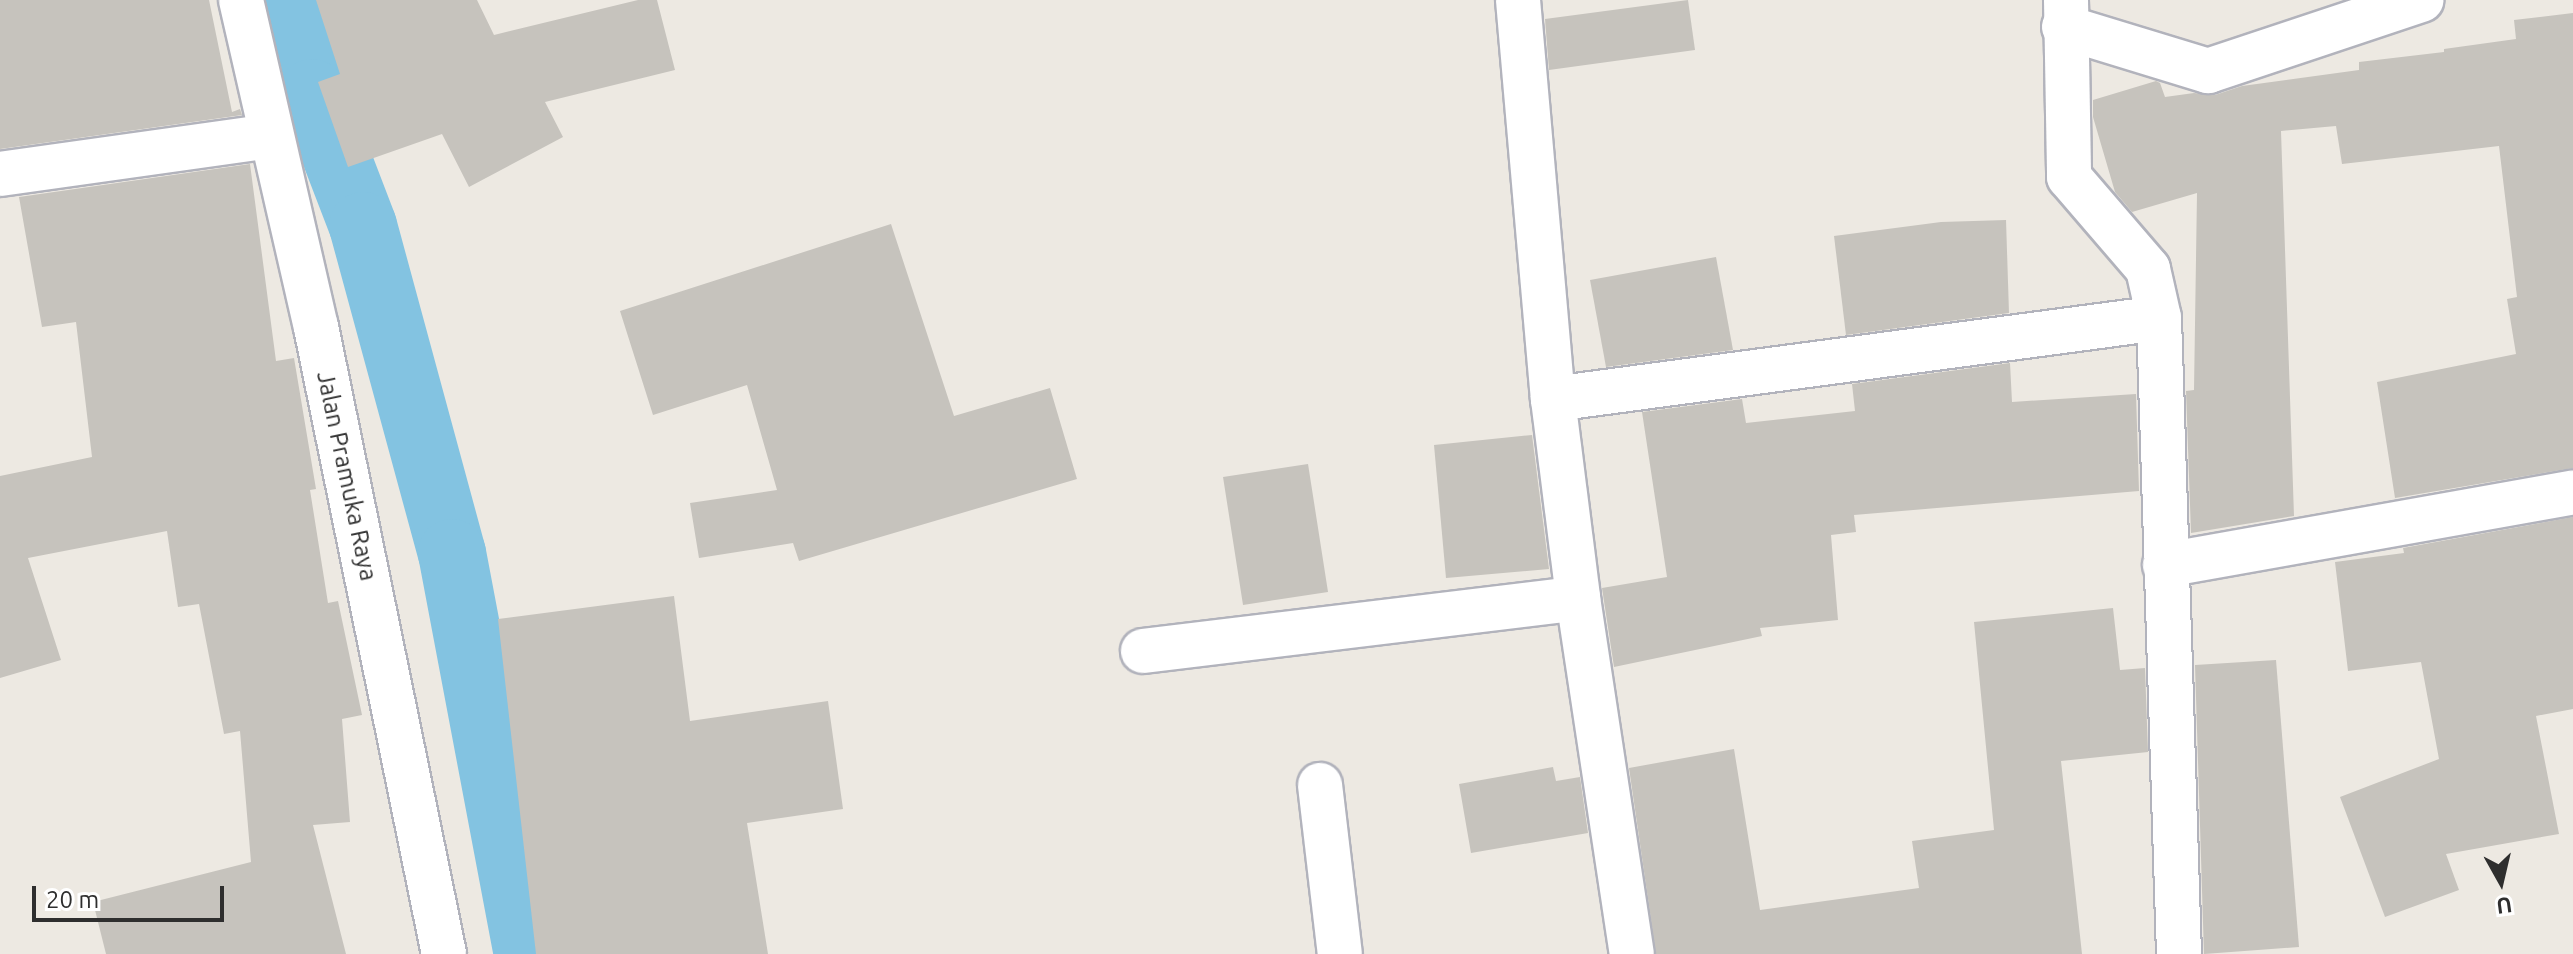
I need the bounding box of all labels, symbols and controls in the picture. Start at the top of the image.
street label: Jalan Pramuka Raya [311,369,383,583]
north arrow [2461,842,2541,922]
scale bar [36,870,228,920]
text: 20 m [46,886,99,913]
text: U [2495,893,2514,920]

